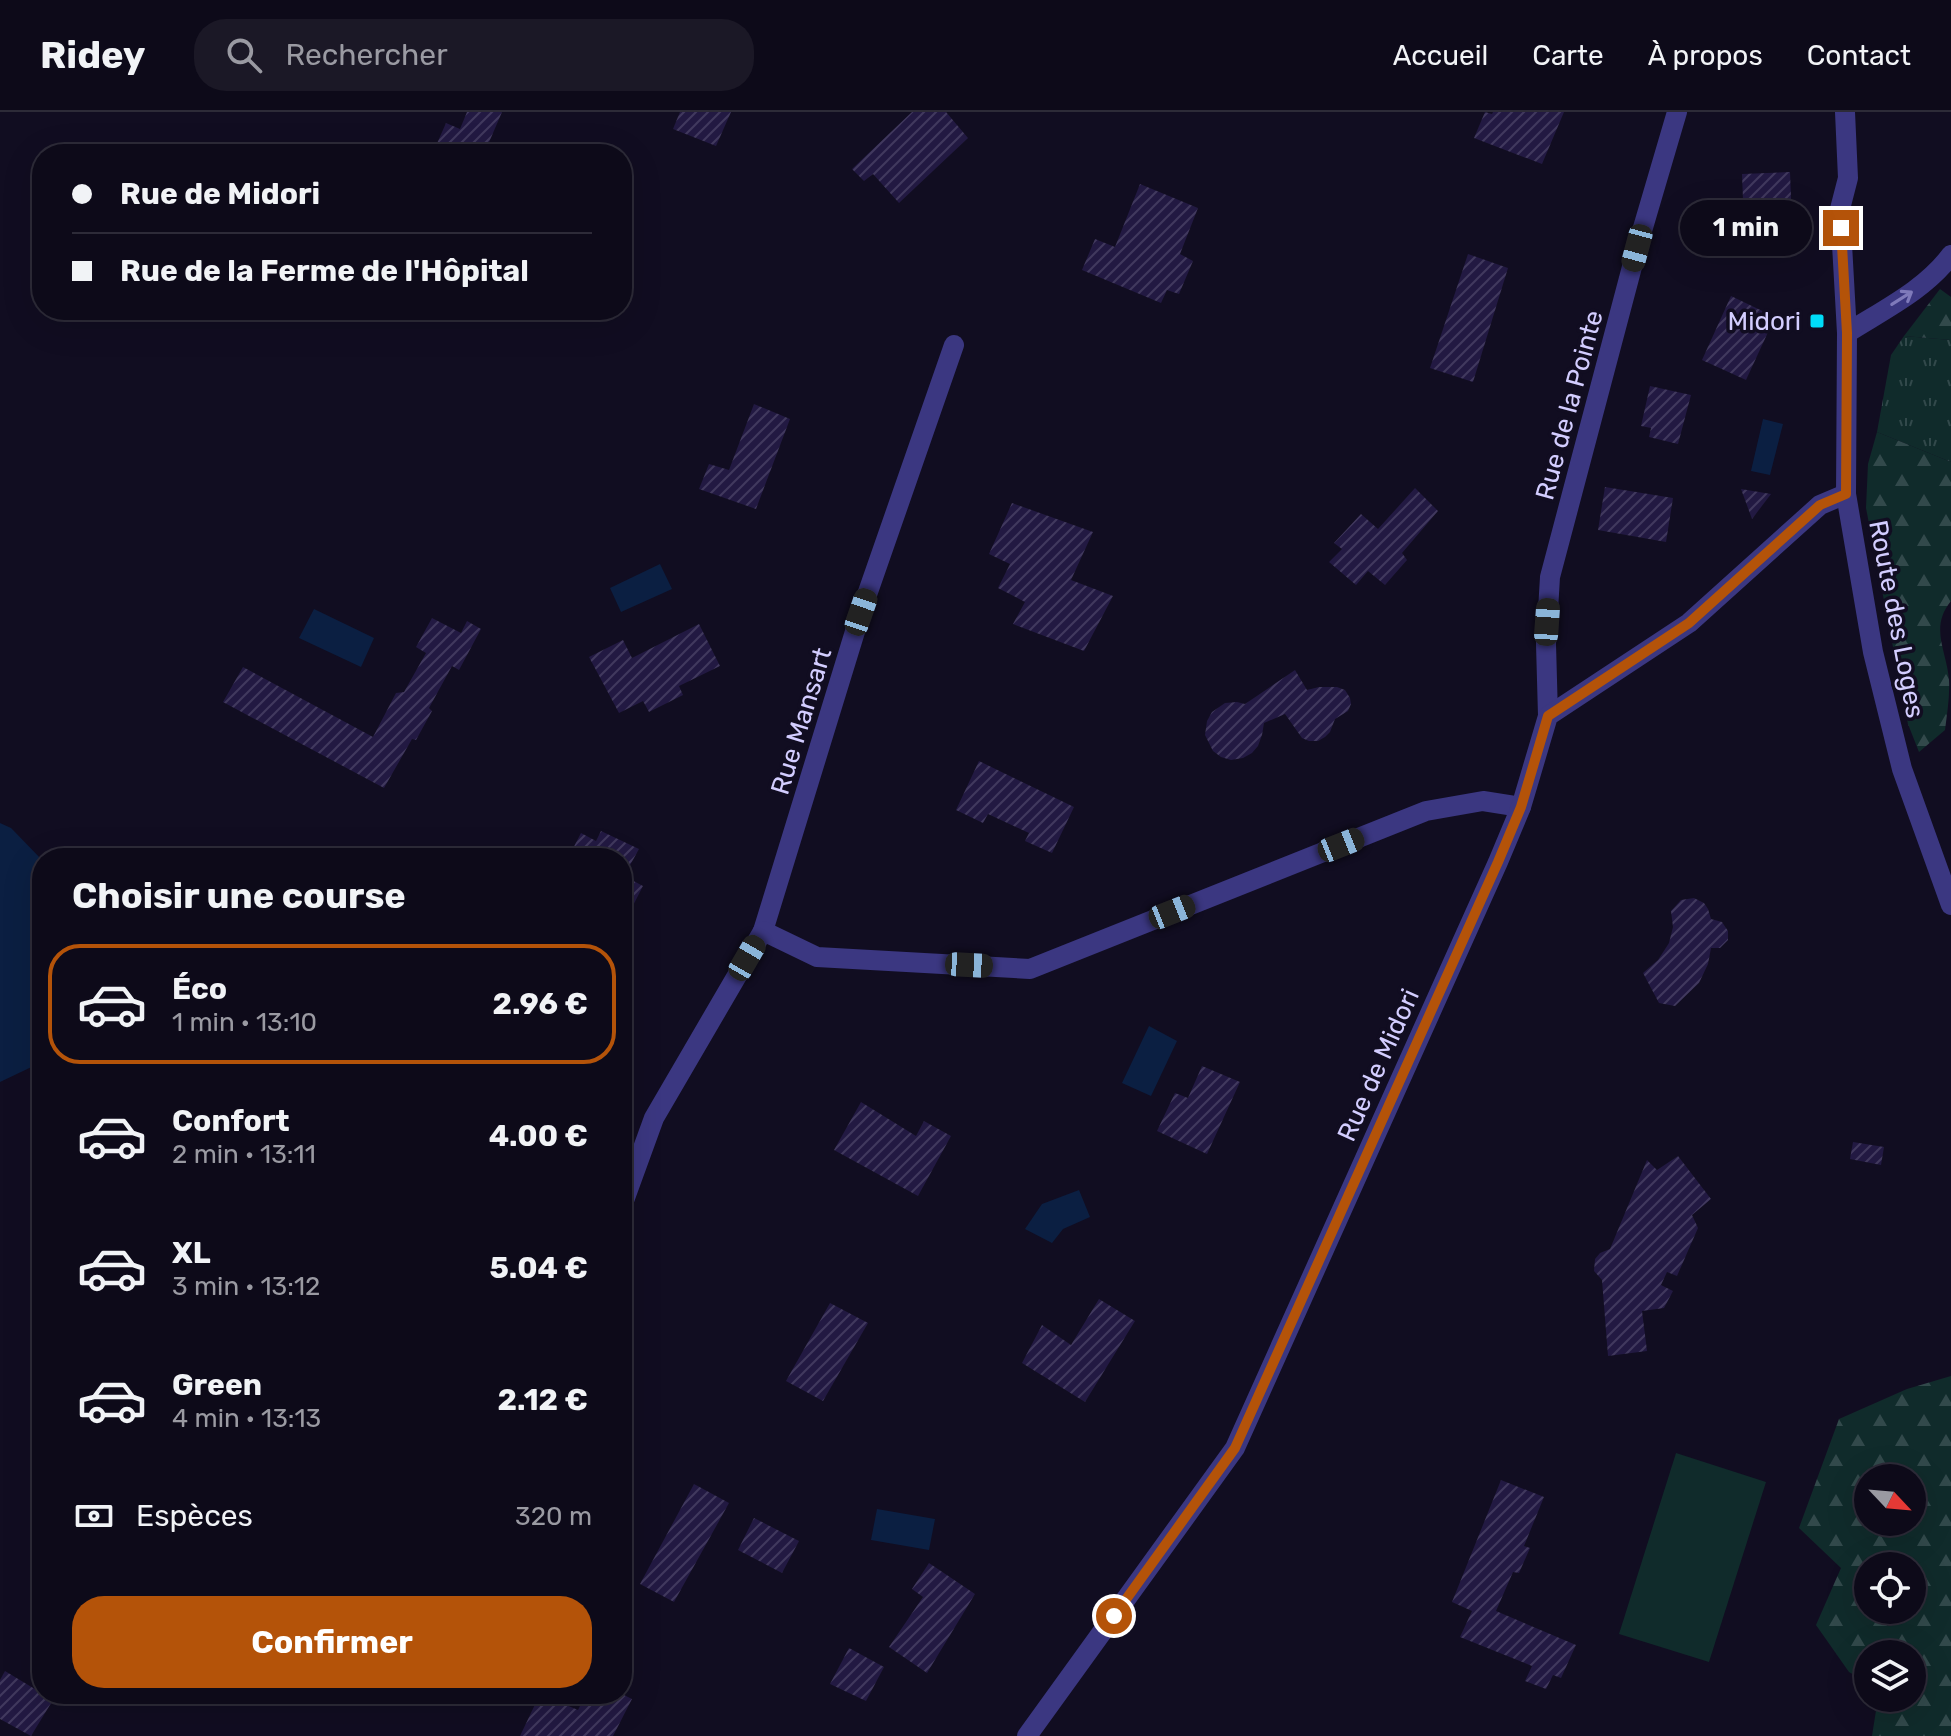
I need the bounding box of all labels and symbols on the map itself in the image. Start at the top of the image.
callout: 1 min [1681,200,1813,256]
route end [1823,210,1859,246]
car [1619,222,1655,274]
one-way arrow [1890,290,1913,306]
place label: Midori [1727,306,1801,337]
street label: Rue de la Pointe [1529,307,1610,503]
marker: Midori [1808,312,1826,330]
street label: Route des Loges [1862,518,1931,721]
car [842,585,880,639]
car [1533,597,1561,647]
street label: Rue Mansart [764,644,839,798]
car [1314,825,1368,865]
car [1145,892,1199,932]
car [725,931,769,985]
car [944,952,994,978]
street label: Rue de Midori [1331,984,1426,1146]
north arrow [1854,1464,1926,1536]
route start [1096,1598,1132,1634]

